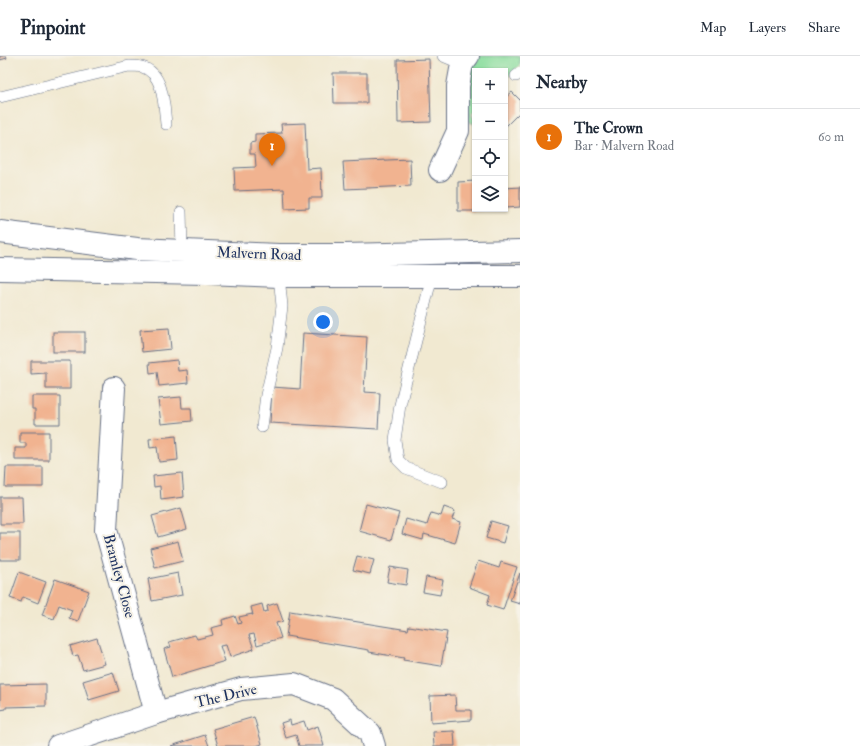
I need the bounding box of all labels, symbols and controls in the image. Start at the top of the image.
text: Pinpoint [20,16,85,40]
text: Map [700,19,726,36]
text: Layers [748,19,786,36]
text: Share [808,19,840,36]
map controls [472,68,508,212]
button: + [472,68,508,104]
text: Nearby [536,72,587,93]
button: − [472,104,508,140]
text: The Crown [574,119,643,138]
text: 1 [547,129,551,145]
text: 60 m [818,129,844,145]
pin: 1 [259,133,285,166]
text: Bar · Malvern Road [574,138,674,154]
button: locate [472,140,508,176]
button: layers [472,176,508,212]
street label: Malvern Road [216,243,302,265]
your location [313,312,333,332]
street label: Bramley Close [99,532,139,620]
street label: The Drive [193,680,259,712]

